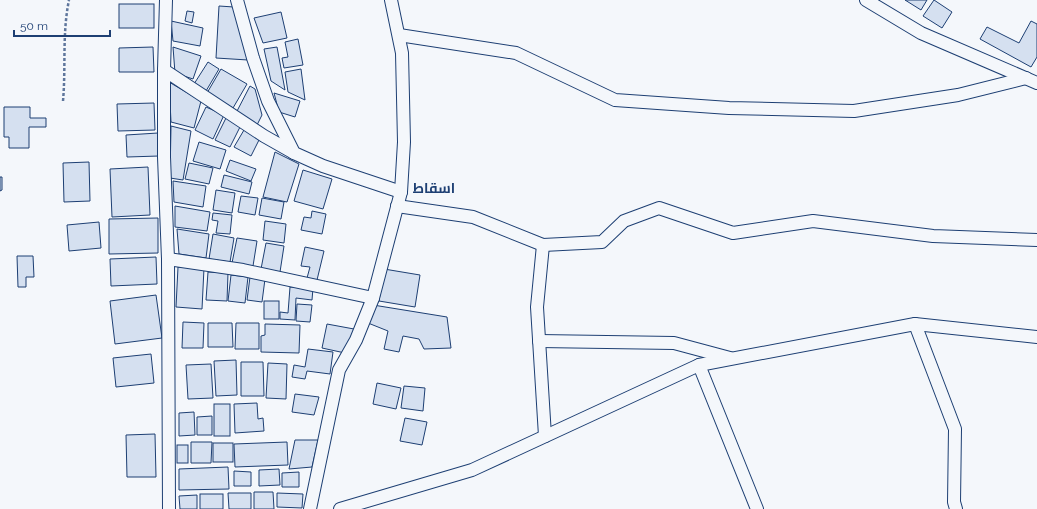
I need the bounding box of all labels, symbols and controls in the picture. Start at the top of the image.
scale bar [14,12,110,38]
text: 50 m [20,19,48,33]
district label: اسقاط [413,180,455,196]

